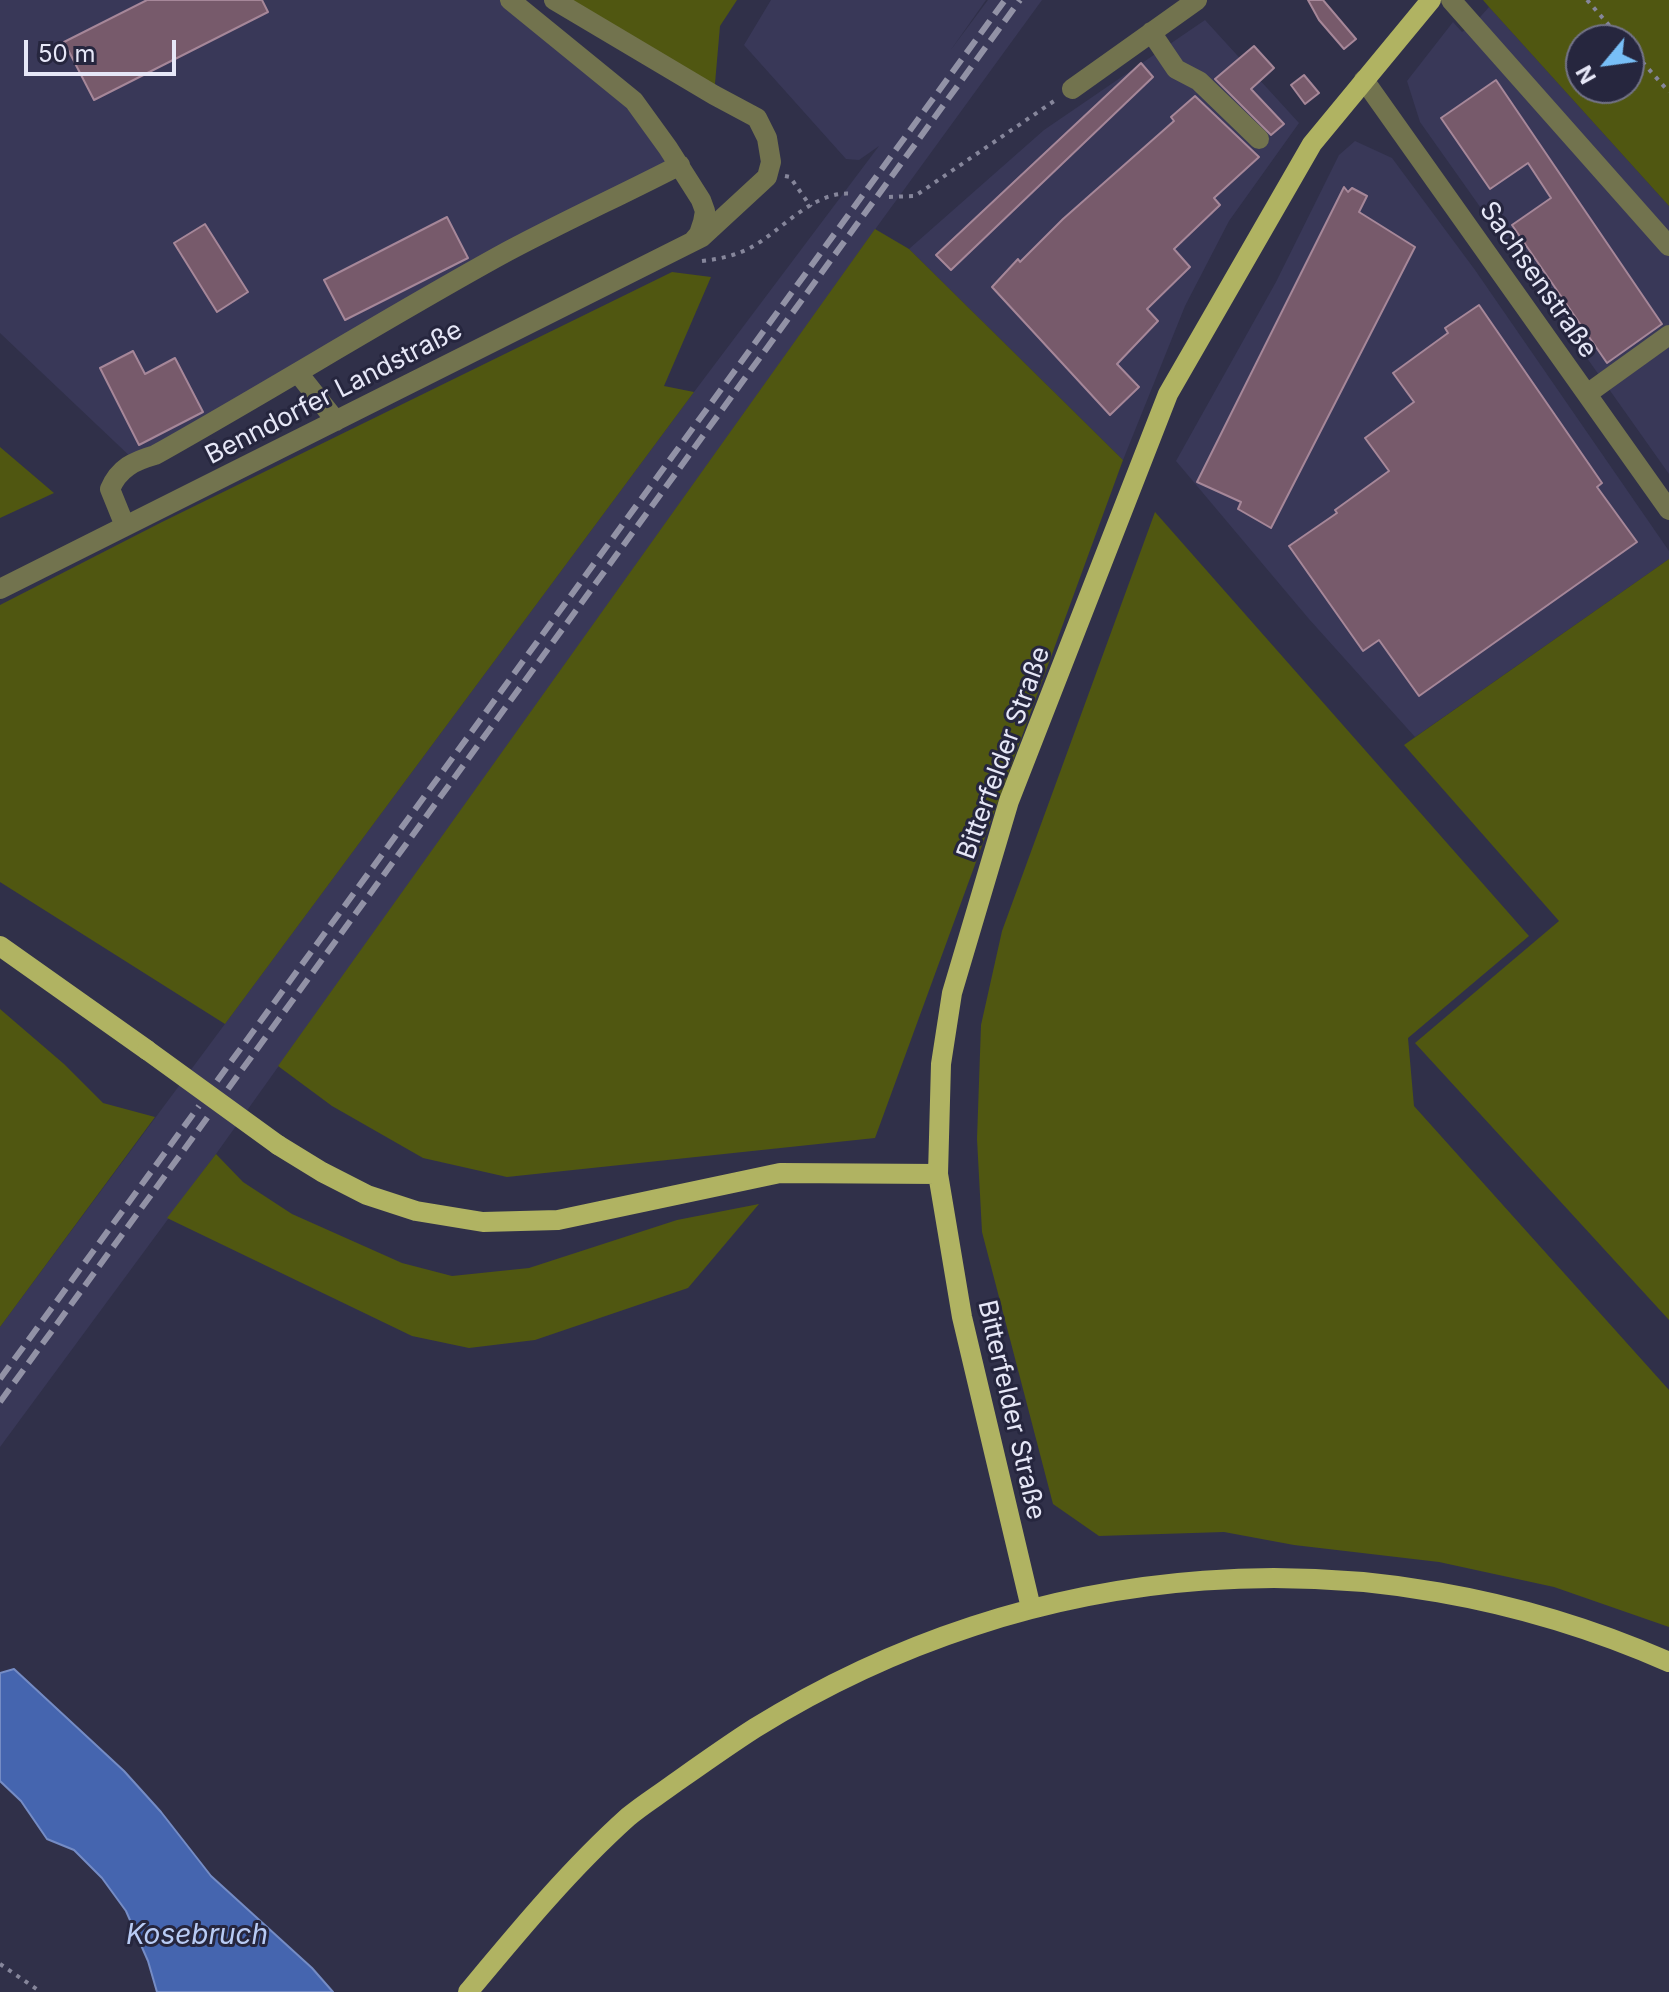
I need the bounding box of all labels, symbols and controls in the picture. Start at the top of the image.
scale bar [28,24,180,74]
north arrow [1565,24,1645,104]
text: 50 m [38,39,96,68]
text: N [1570,61,1601,88]
street label: Sachsenstraße [1473,196,1603,364]
street label: Benndorfer Landstraße [200,315,468,471]
street label: Bitterfelder Straße [951,642,1057,864]
street label: Bitterfelder Straße [971,1297,1051,1523]
water label: Kosebruch [126,1919,268,1953]

